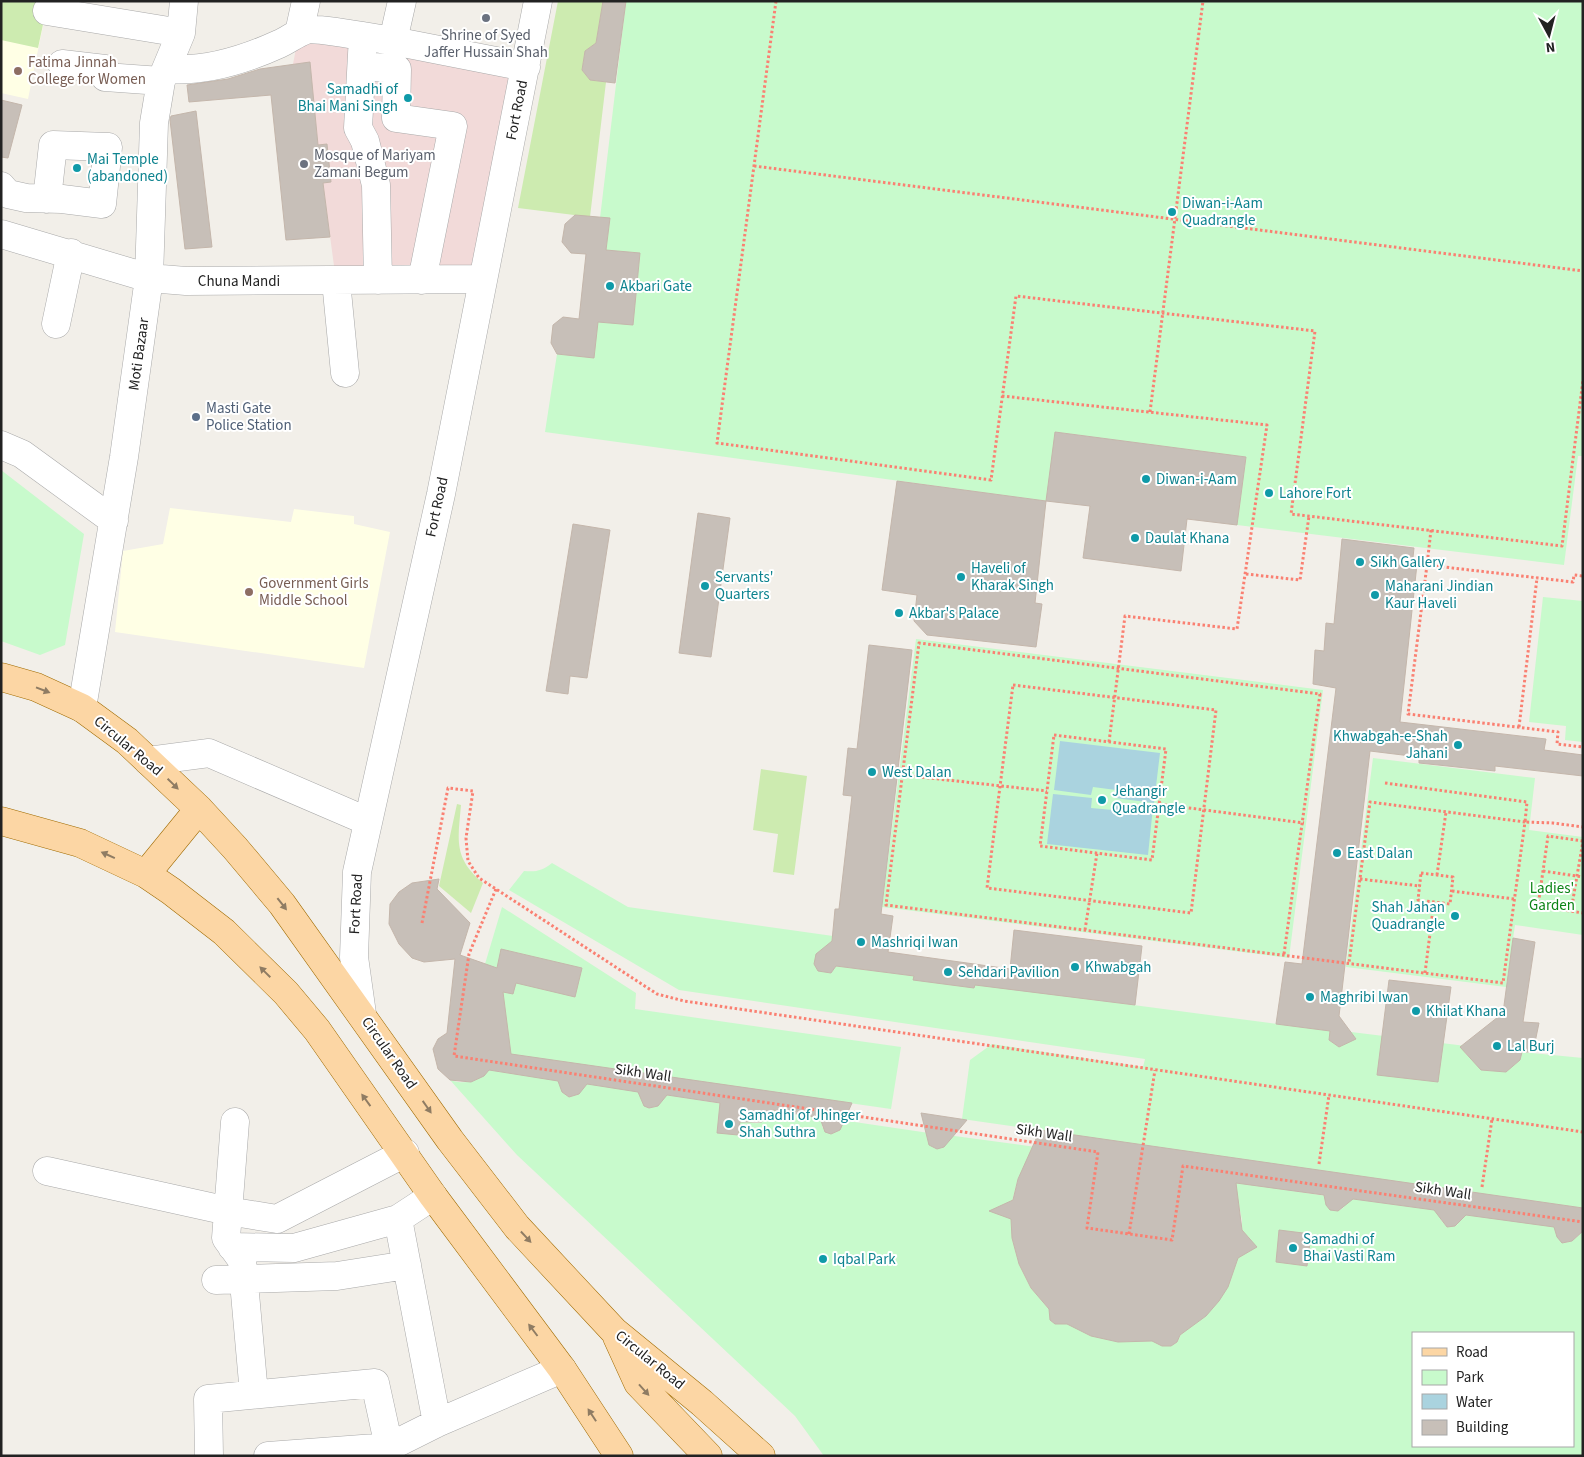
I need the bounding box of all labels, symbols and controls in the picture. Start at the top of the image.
north arrow [1524,10,1574,60]
marker: Shrine of Syed Jaffer Hussain Shah [480,12,492,24]
place label: Shrine of Syed Jaffer Hussain Shah [424,25,548,63]
text: N [1545,36,1556,57]
place label: Fatima Jinnah College for Women [28,52,146,90]
marker: Fatima Jinnah College for Women [12,65,24,77]
street label: Fort Road [501,78,533,142]
place label: Samadhi of Bhai Mani Singh [298,79,399,117]
marker: Samadhi of Bhai Mani Singh [402,92,414,104]
place label: Mosque of Mariyam Zamani Begum [314,145,436,183]
place label: Mai Temple (abandoned) [87,149,168,187]
marker: Mosque of Mariyam Zamani Begum [298,158,310,170]
marker: Mai Temple (abandoned) [71,162,83,174]
place label: Diwan-i-Aam Quadrangle [1182,193,1263,231]
marker: Diwan-i-Aam Quadrangle [1166,206,1178,218]
street label: Chuna Mandi [198,271,280,292]
place label: Akbari Gate [620,276,692,297]
marker: Akbari Gate [604,280,616,292]
street label: Moti Bazaar [124,315,155,392]
place label: Masti Gate Police Station [206,398,292,436]
marker: Masti Gate Police Station [190,411,202,423]
place label: Diwan-i-Aam [1156,469,1237,490]
marker: Diwan-i-Aam [1140,473,1152,485]
street label: Fort Road [420,475,454,539]
place label: Lahore Fort [1279,483,1351,504]
marker: Lahore Fort [1263,487,1275,499]
place label: Daulat Khana [1145,528,1229,549]
marker: Daulat Khana [1129,532,1141,544]
place label: Sikh Gallery [1370,552,1445,573]
marker: Sikh Gallery [1354,556,1366,568]
place label: Haveli of Kharak Singh [971,558,1054,596]
place label: Servants' Quarters [715,567,773,605]
marker: Haveli of Kharak Singh [955,571,967,583]
place label: Government Girls Middle School [259,573,369,611]
place label: Maharani Jindian Kaur Haveli [1385,576,1493,614]
marker: Servants' Quarters [699,580,711,592]
marker: Government Girls Middle School [243,586,255,598]
marker: Maharani Jindian Kaur Haveli [1369,589,1381,601]
place label: Akbar's Palace [909,603,999,624]
marker: Akbar's Palace [893,607,905,619]
one-way arrow [35,686,50,694]
street label: Circular Road [89,711,167,781]
place label: Khwabgah-e-Shah Jahani [1333,726,1448,764]
marker: Khwabgah-e-Shah Jahani [1452,739,1464,751]
place label: West Dalan [882,762,952,783]
marker: West Dalan [866,766,878,778]
one-way arrow [166,778,178,790]
place label: Jehangir Quadrangle [1112,781,1185,819]
marker: Jehangir Quadrangle [1096,794,1108,806]
place label: East Dalan [1347,843,1413,864]
marker: East Dalan [1331,847,1343,859]
one-way arrow [101,851,115,859]
street label: Fort Road [344,873,368,935]
park label: Ladies' Garden [1529,878,1575,916]
one-way arrow [276,897,287,910]
place label: Shah Jahan Quadrangle [1371,897,1445,935]
marker: Shah Jahan Quadrangle [1449,910,1461,922]
place label: Mashriqi Iwan [871,932,958,953]
marker: Mashriqi Iwan [855,936,867,948]
place label: Khwabgah [1085,957,1151,978]
marker: Khwabgah [1069,961,1081,973]
place label: Sehdari Pavilion [958,962,1059,983]
one-way arrow [260,966,272,978]
marker: Sehdari Pavilion [942,966,954,978]
place label: Maghribi Iwan [1320,987,1408,1008]
marker: Maghribi Iwan [1304,991,1316,1003]
place label: Khilat Khana [1426,1001,1506,1022]
marker: Khilat Khana [1410,1005,1422,1017]
street label: Circular Road [356,1013,422,1093]
place label: Lal Burj [1507,1036,1555,1057]
marker: Lal Burj [1491,1040,1503,1052]
street label: Sikh Wall [613,1059,673,1087]
one-way arrow [361,1093,371,1106]
one-way arrow [422,1101,432,1114]
place label: Samadhi of Jhinger Shah Suthra [739,1105,861,1143]
marker: Samadhi of Jhinger Shah Suthra [723,1118,735,1130]
street label: Sikh Wall [1014,1119,1074,1147]
street label: Sikh Wall [1413,1177,1473,1205]
place label: Samadhi of Bhai Vasti Ram [1303,1229,1395,1267]
one-way arrow [520,1230,532,1242]
marker: Samadhi of Bhai Vasti Ram [1287,1242,1299,1254]
place label: Iqbal Park [833,1249,896,1270]
marker: Iqbal Park [817,1253,829,1265]
one-way arrow [528,1323,538,1337]
street label: Circular Road [611,1325,689,1395]
legend [1412,1332,1574,1447]
text: Road [1456,1342,1488,1363]
text: Park [1456,1367,1485,1388]
one-way arrow [638,1383,650,1395]
text: Water [1456,1392,1493,1413]
one-way arrow [587,1409,597,1422]
text: Building [1456,1417,1509,1438]

